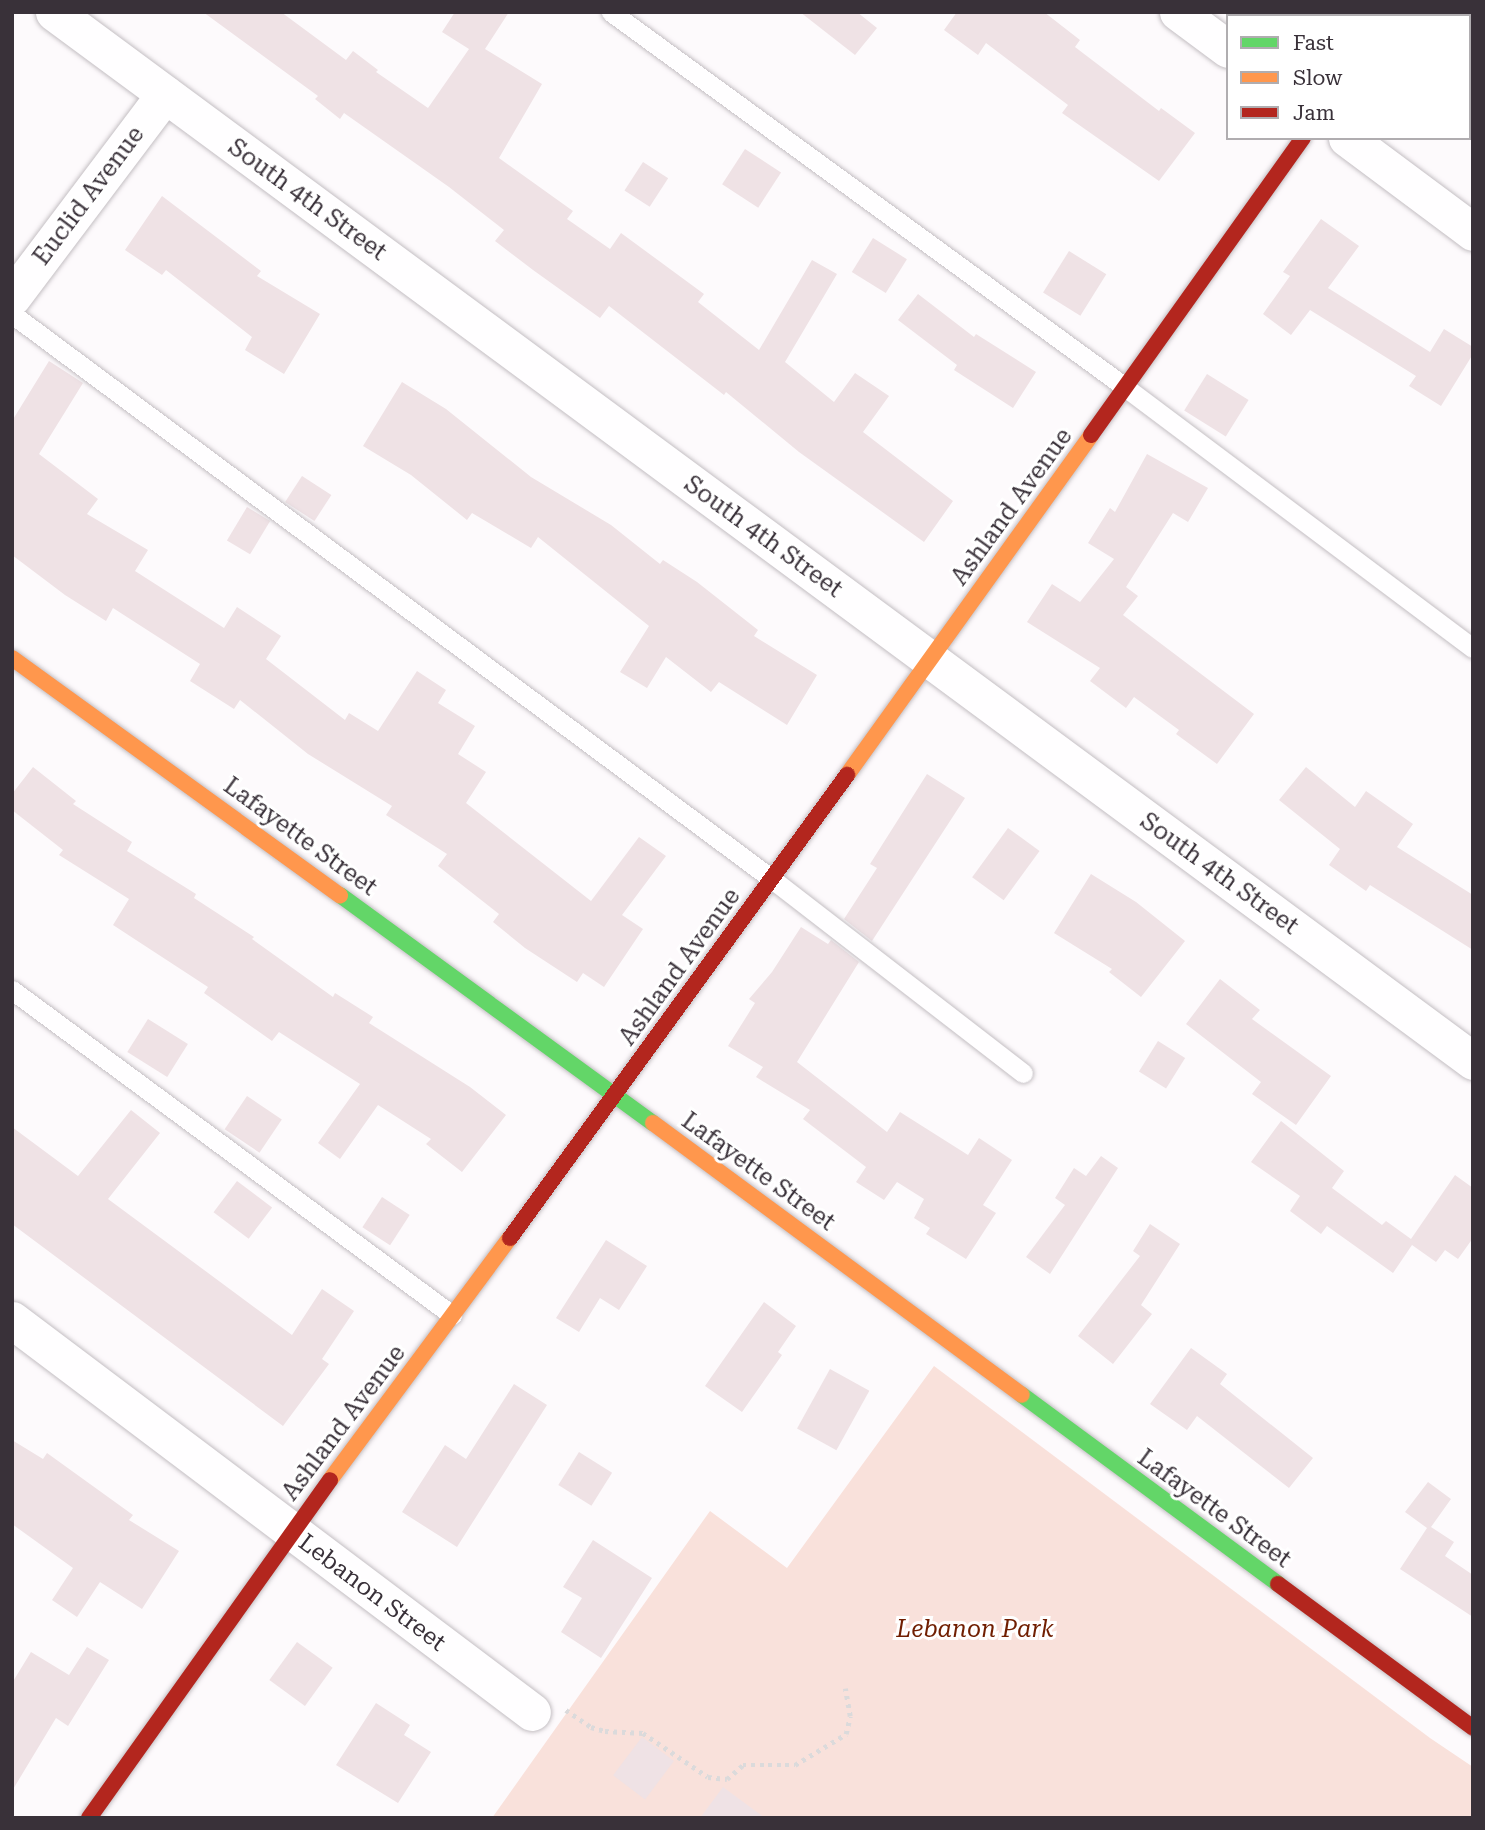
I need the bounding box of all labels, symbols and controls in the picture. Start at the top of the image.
legend [1226,14,1471,140]
text: Fast [1293,31,1334,55]
text: Slow [1293,66,1342,90]
text: Jam [1293,101,1335,125]
street label: Euclid Avenue [27,121,151,271]
street label: South 4th Street [222,133,392,267]
street label: Ashland Avenue [945,423,1079,591]
street label: South 4th Street [678,470,848,604]
street label: Lafayette Street [218,772,382,902]
street label: South 4th Street [1134,807,1304,941]
street label: Ashland Avenue [613,883,747,1051]
street label: Lafayette Street [676,1107,840,1237]
street label: Ashland Avenue [276,1340,412,1506]
street label: Lafayette Street [1132,1444,1296,1574]
street label: Lebanon Street [293,1528,451,1658]
park label: Lebanon Park [896,1616,1054,1644]

